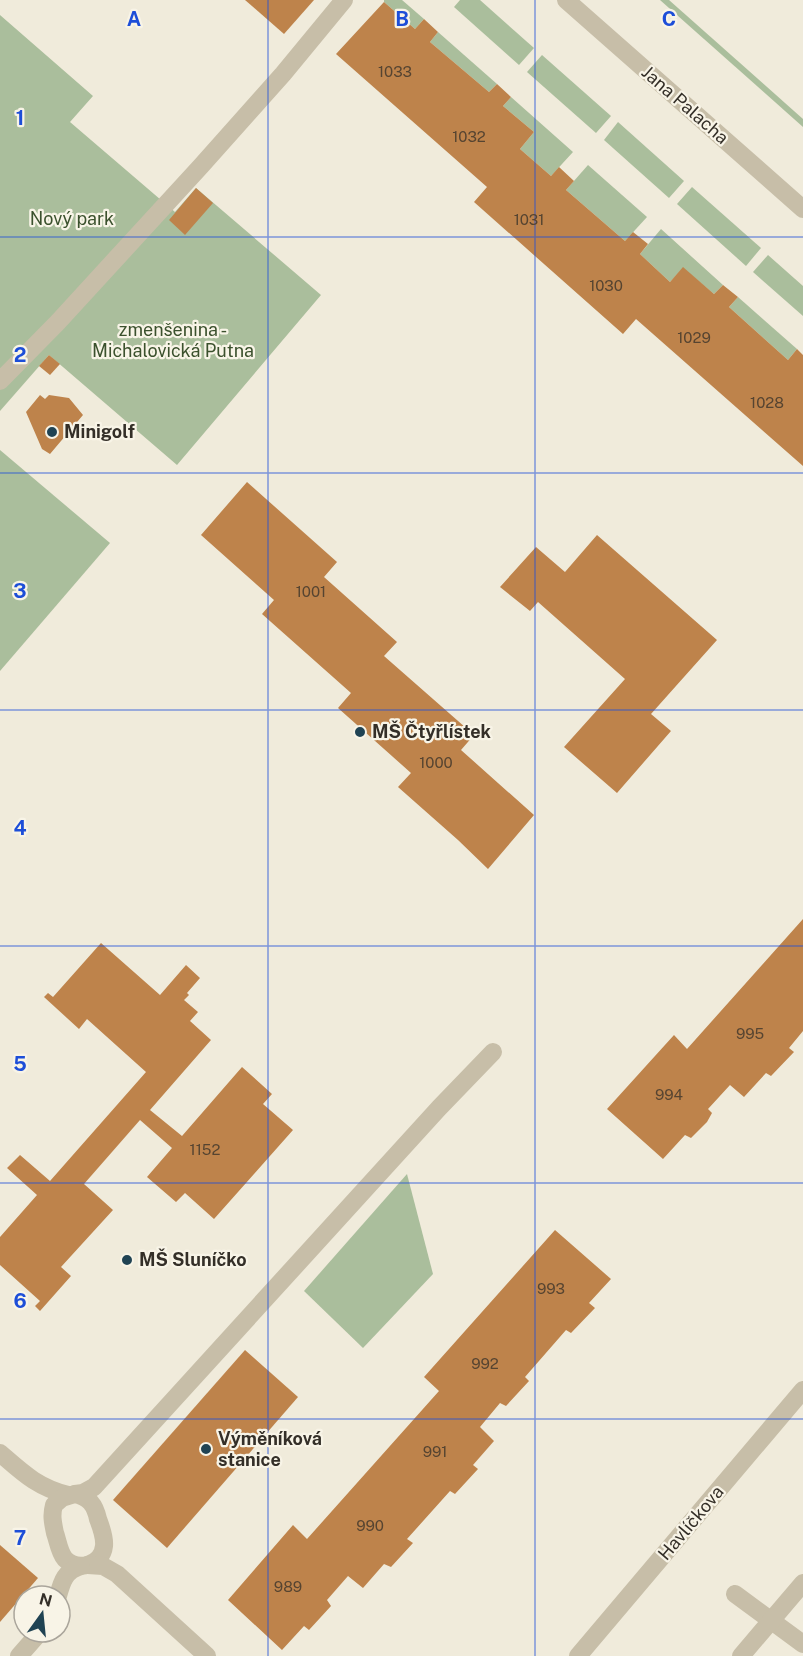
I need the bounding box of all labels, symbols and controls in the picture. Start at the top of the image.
text: A [127,7,141,31]
text: B [395,7,409,31]
text: C [662,7,676,31]
street label: Jana Palacha [638,61,733,148]
house number: 1033 [378,63,412,80]
text: 1 [16,106,24,130]
house number: 1032 [452,128,486,145]
park label: Nový park [30,208,114,229]
house number: 1031 [514,211,544,228]
house number: 1030 [589,277,623,294]
park label: zmenšenina - Michalovická Putna [92,319,254,361]
house number: 1029 [677,329,711,346]
text: 2 [14,343,26,367]
house number: 1028 [750,394,784,411]
place label: Minigolf [64,421,135,442]
marker: Minigolf [45,425,59,439]
text: 3 [13,579,27,603]
house number: 1001 [296,583,326,600]
place label: MŠ Čtyřlístek [372,720,492,742]
marker: MŠ Čtyřlístek [353,725,367,739]
house number: 1000 [419,754,453,771]
text: 4 [13,816,27,840]
house number: 995 [736,1025,764,1042]
text: 5 [13,1052,27,1076]
house number: 994 [655,1086,683,1103]
house number: 1152 [190,1141,220,1158]
place label: MŠ Sluníčko [139,1248,247,1270]
marker: MŠ Sluníčko [120,1253,134,1267]
house number: 993 [537,1280,565,1297]
text: 6 [13,1289,27,1313]
house number: 992 [471,1355,499,1372]
place label: Výměníková stanice [218,1428,322,1470]
marker: Výměníková stanice [199,1442,213,1456]
house number: 991 [423,1443,447,1460]
street label: Havlíčkova [653,1481,728,1564]
house number: 990 [356,1517,384,1534]
text: 7 [14,1526,26,1550]
house number: 989 [274,1578,302,1595]
north arrow [12,1584,72,1644]
text: N [37,1589,54,1611]

